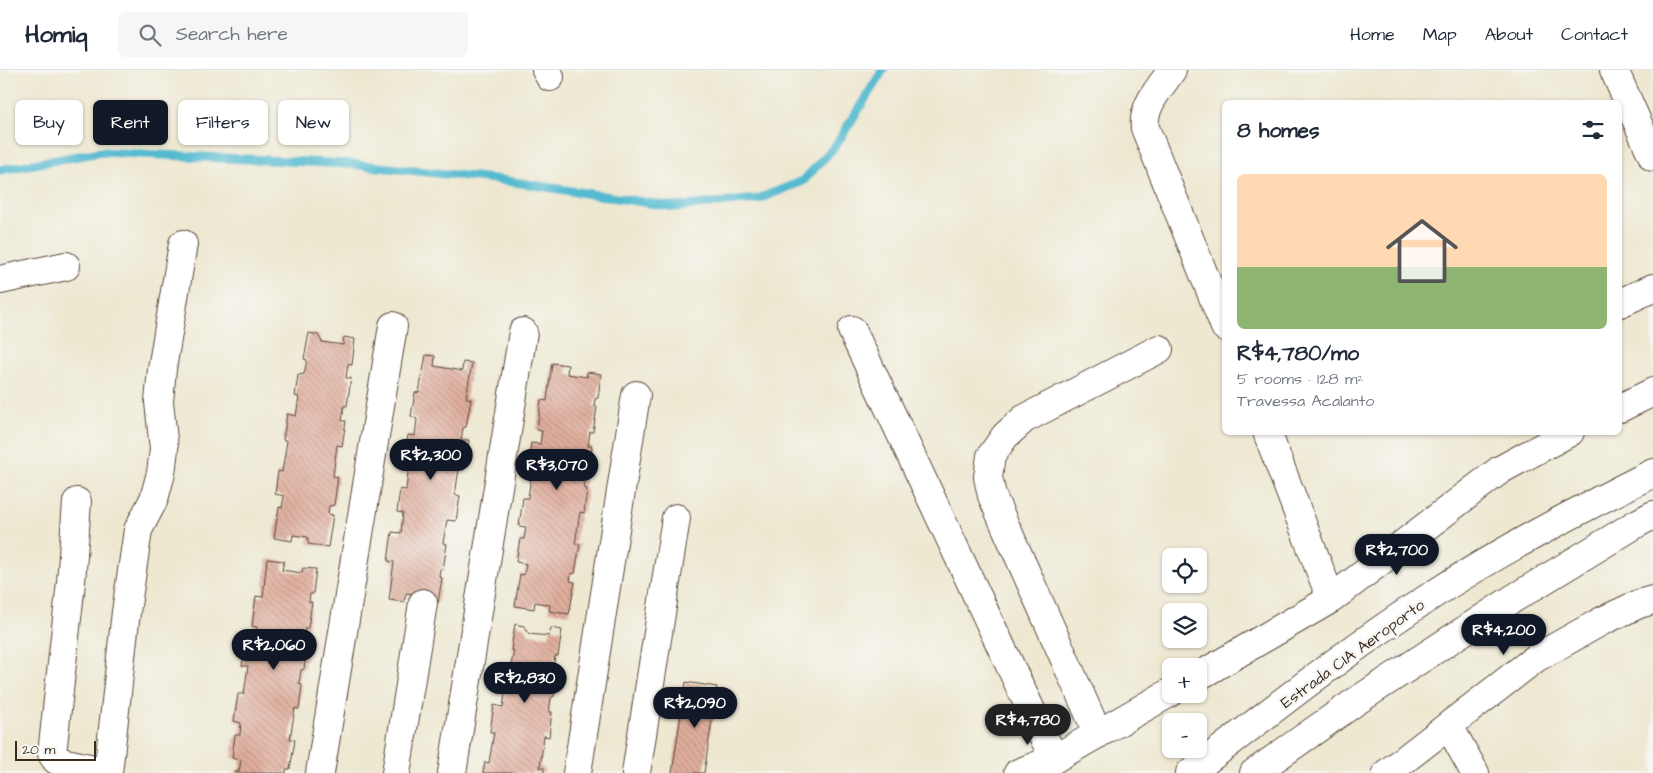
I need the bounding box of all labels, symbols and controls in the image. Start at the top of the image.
search box [118,12,468,57]
text: Homiq [25,18,88,52]
icon: search [136,21,164,49]
text: Search here [176,21,288,48]
text: Home [1350,22,1395,47]
text: Map [1423,22,1457,47]
text: About [1485,22,1533,47]
text: Contact [1561,22,1628,47]
chip: Buy [15,100,83,145]
chip: Rent [93,100,168,145]
chip: Filters [178,100,268,145]
chip: New [278,100,349,145]
text: 8 homes [1237,116,1319,145]
icon: filters [1579,116,1607,144]
icon: home [1377,206,1467,296]
text: R$4,780/mo [1237,339,1359,368]
text: 5 rooms · 128 m² [1237,368,1364,390]
text: Travessa Acalanto [1237,390,1374,412]
pin: R$2,300 [385,438,477,481]
text: R$2,300 [401,444,461,466]
pin: R$3,070 [511,448,603,491]
text: R$3,070 [526,454,588,476]
pin: R$2,700 [1351,534,1443,576]
text: R$2,700 [1366,539,1428,561]
map controls [1162,548,1207,758]
button: locate [1162,548,1207,593]
street label: Estrada CIA Aeroporto [1276,594,1429,714]
button: layers [1162,603,1207,648]
pin: R$4,200 [1458,614,1550,656]
text: R$4,200 [1472,619,1536,641]
pin: R$2,060 [228,628,320,671]
text: R$2,060 [243,634,305,656]
button: + [1162,658,1207,703]
pin: R$2,830 [479,662,571,704]
text: R$2,830 [495,667,555,689]
pin: R$2,090 [649,686,741,729]
text: R$2,090 [664,692,726,714]
pin: R$4,780 [982,704,1074,746]
text: R$4,780 [996,709,1060,731]
button: − [1162,713,1207,758]
scale bar [15,738,96,761]
text: 20 m [22,740,55,760]

